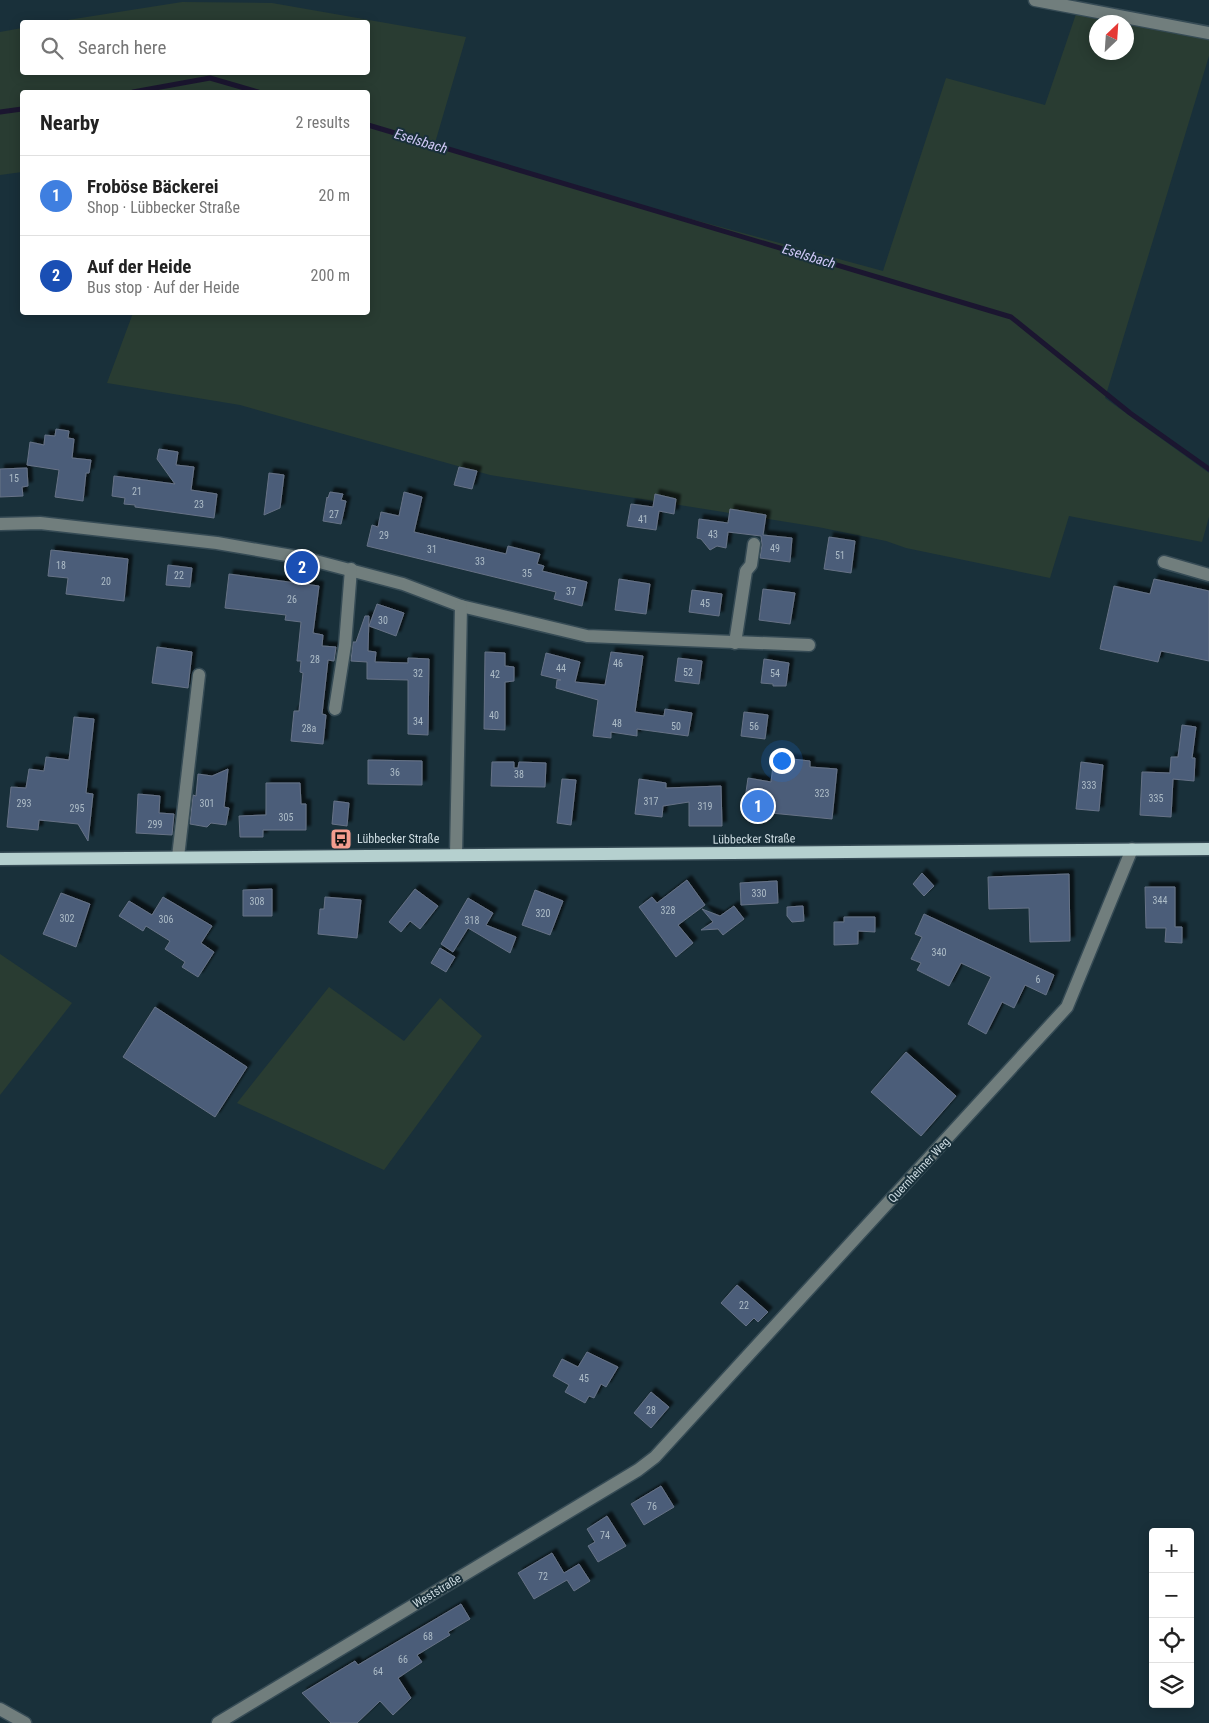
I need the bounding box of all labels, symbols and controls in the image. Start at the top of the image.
north arrow [1089,15,1134,60]
search box [20,20,370,75]
icon: search [38,34,66,62]
text: Search here [78,36,166,59]
text: Nearby [40,111,99,135]
text: 2 results [295,113,350,132]
water label: Eselsbach [393,125,449,157]
text: Froböse Bäckerei [87,175,219,198]
text: 1 [52,186,60,205]
text: 20 m [318,186,350,205]
text: Shop · Lübbecker Straße [87,198,240,217]
water label: Eselsbach [781,240,837,272]
text: Auf der Heide [87,255,191,278]
text: 2 [52,266,60,285]
text: 200 m [311,266,350,285]
text: Bus stop · Auf der Heide [87,278,240,297]
house number: 15 [9,473,19,484]
house number: 21 [132,486,142,497]
house number: 23 [194,499,204,510]
house number: 27 [329,509,339,520]
house number: 41 [638,514,648,525]
house number: 43 [708,529,718,540]
house number: 29 [379,530,389,541]
house number: 49 [770,543,780,554]
house number: 31 [427,544,437,555]
pin: 2 [286,548,318,586]
house number: 51 [835,550,845,561]
house number: 33 [475,556,485,567]
house number: 18 [56,560,66,571]
house number: 35 [522,568,532,579]
house number: 22 [174,570,184,581]
house number: 20 [101,576,111,587]
house number: 37 [566,586,576,597]
house number: 26 [287,594,297,605]
house number: 45 [700,598,710,609]
house number: 30 [378,615,388,626]
house number: 28 [310,654,320,665]
house number: 46 [613,658,623,669]
house number: 44 [556,663,566,674]
house number: 52 [683,667,693,678]
house number: 32 [413,668,423,679]
house number: 54 [770,668,780,679]
house number: 42 [490,669,500,680]
house number: 40 [489,710,499,721]
house number: 34 [413,716,423,727]
house number: 48 [612,718,622,729]
house number: 50 [671,721,681,732]
house number: 56 [749,721,759,732]
house number: 28a [302,723,317,734]
your location [769,748,795,774]
house number: 36 [390,767,400,778]
house number: 38 [514,769,524,780]
house number: 333 [1082,780,1096,791]
pin: 1 [742,787,774,825]
house number: 323 [815,788,829,799]
house number: 335 [1149,793,1163,804]
house number: 317 [644,796,658,807]
house number: 293 [17,798,31,809]
house number: 301 [200,798,214,809]
house number: 319 [698,801,712,812]
house number: 295 [70,803,84,814]
house number: 305 [279,812,293,823]
house number: 299 [148,819,162,830]
bus stop icon: Lübbecker Straße [329,827,353,851]
street label: Lübbecker Straße [713,831,796,847]
place label: Lübbecker Straße [357,832,440,846]
house number: 330 [752,888,766,899]
house number: 344 [1153,895,1167,906]
house number: 308 [250,896,264,907]
house number: 328 [661,905,675,916]
house number: 320 [536,908,550,919]
house number: 302 [60,913,74,924]
house number: 306 [159,914,173,925]
house number: 318 [465,915,479,926]
house number: 340 [932,947,946,958]
house number: 6 [1036,974,1041,985]
street label: Quernheimer Weg [885,1135,953,1205]
house number: 22 [739,1300,749,1311]
house number: 45 [579,1373,589,1384]
house number: 28 [646,1405,656,1416]
house number: 76 [647,1501,657,1512]
map controls [1149,1528,1194,1708]
button: + [1149,1528,1194,1573]
house number: 74 [600,1530,610,1541]
street label: Weststraße [410,1571,464,1611]
house number: 72 [538,1571,548,1582]
button: − [1149,1573,1194,1618]
button: locate [1149,1618,1194,1663]
house number: 68 [423,1631,433,1642]
house number: 66 [398,1654,408,1665]
button: layers [1149,1663,1194,1708]
house number: 64 [373,1666,383,1677]

